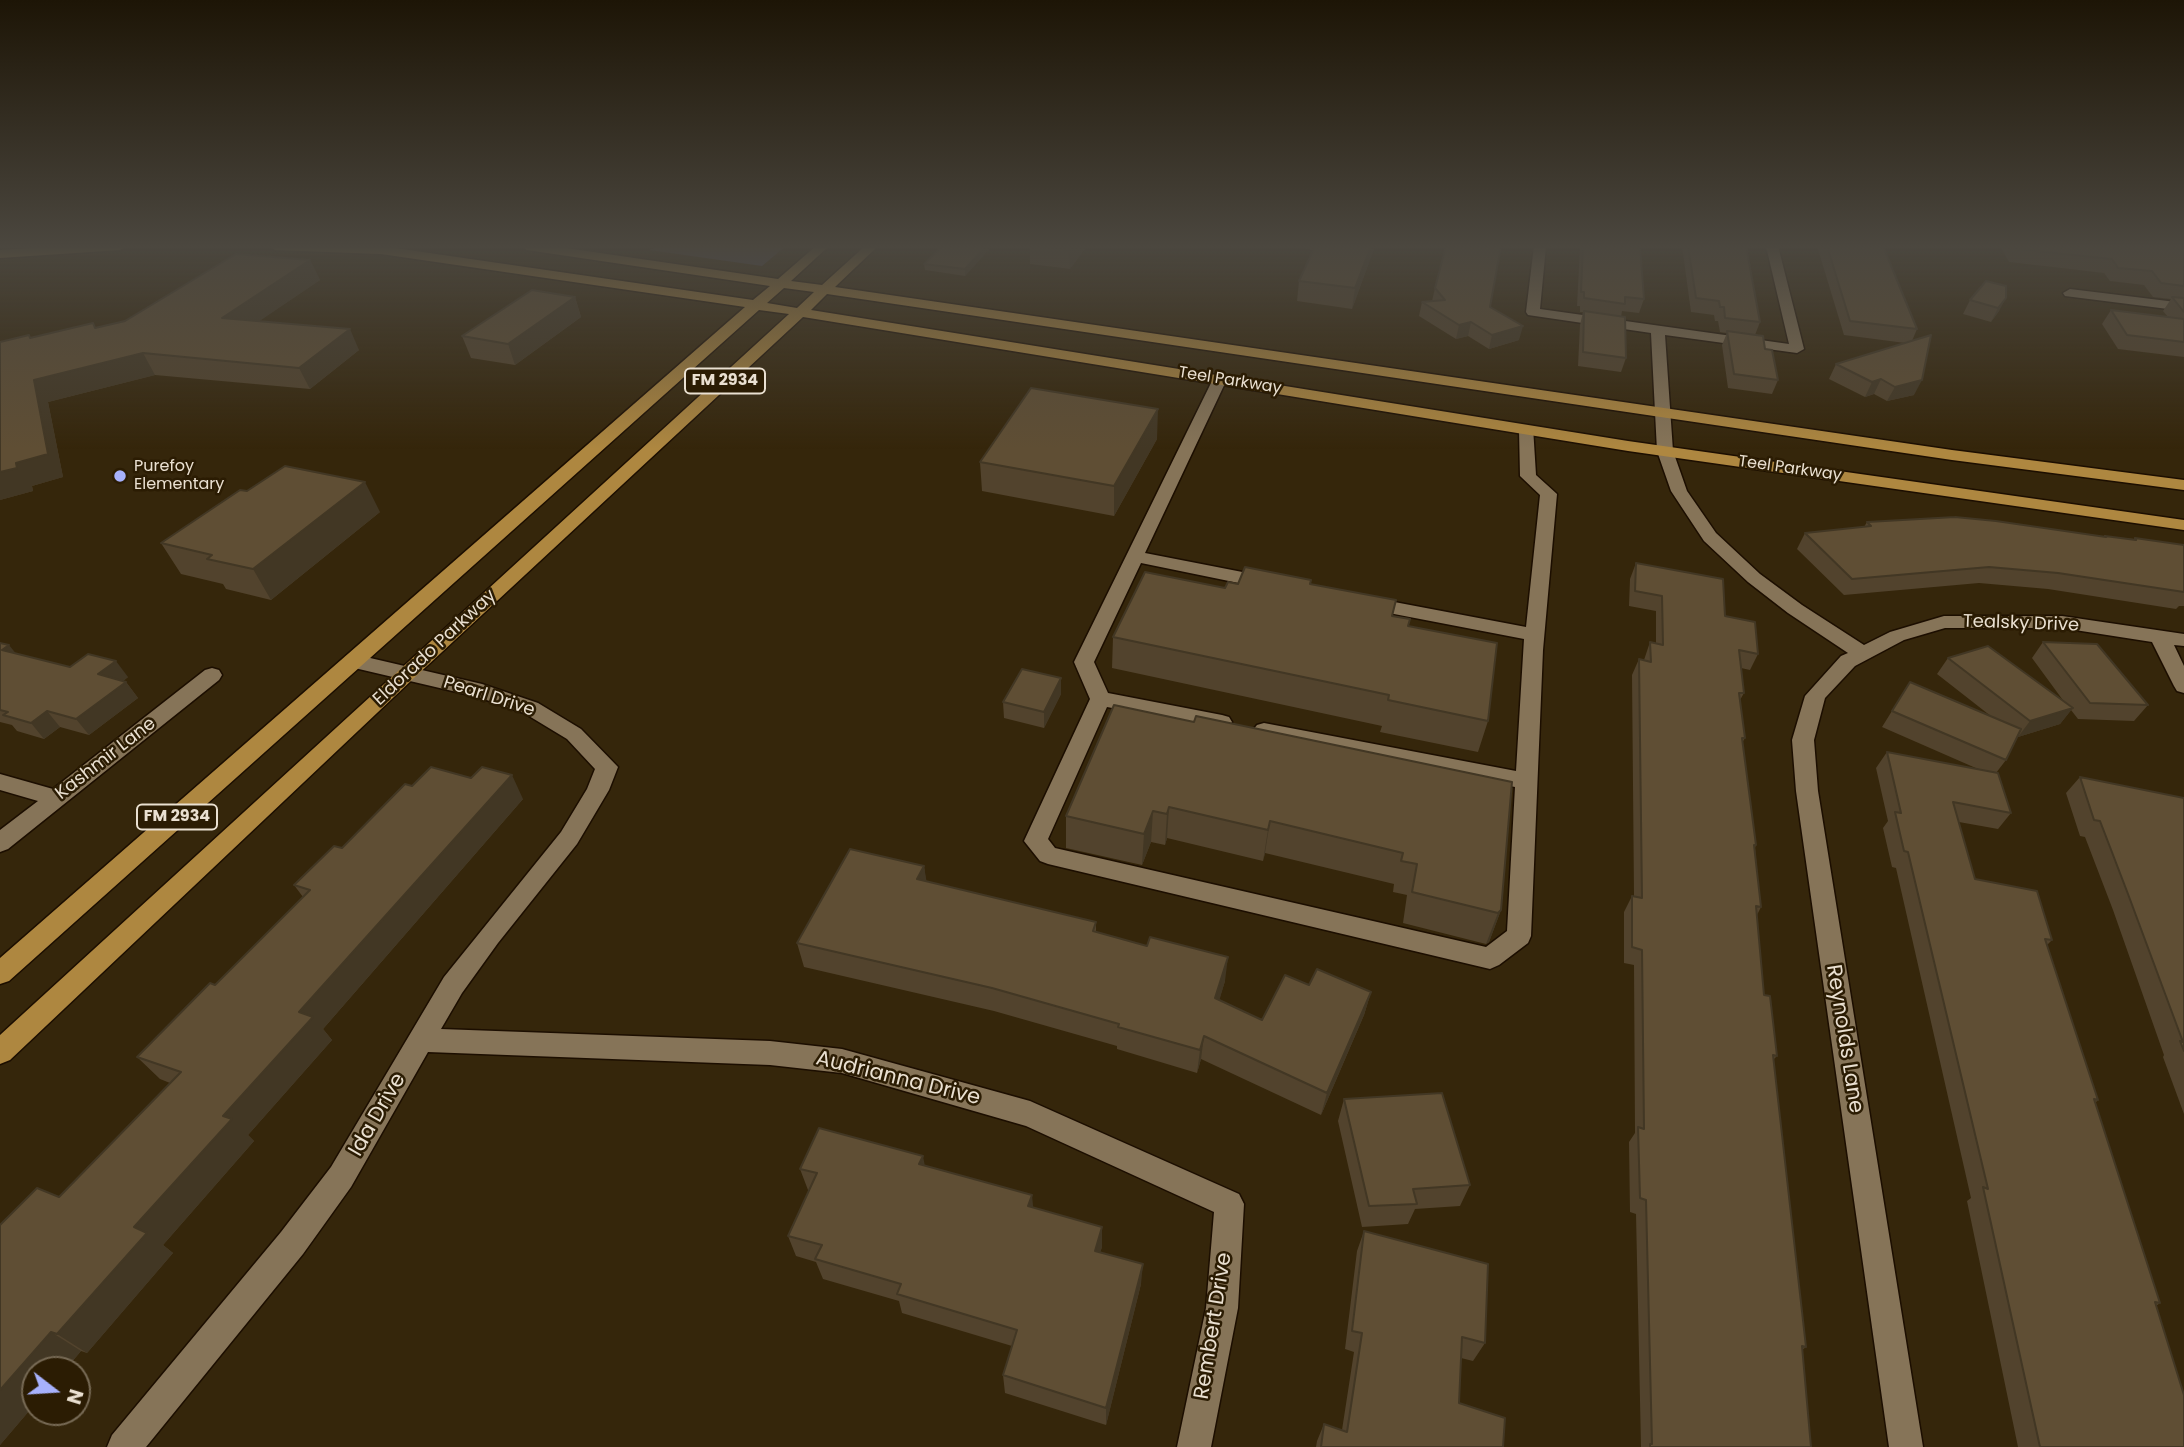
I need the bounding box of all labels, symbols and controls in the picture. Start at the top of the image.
street label: Teel Parkway [1177,363,1283,399]
road number: FM 2934 [685,368,765,394]
street label: Teel Parkway [1737,452,1843,486]
place label: Purefoy Elementary [134,457,224,495]
marker: Purefoy Elementary [112,468,128,484]
street label: Eldorado Parkway [369,585,501,711]
street label: Tealsky Drive [1963,611,2079,637]
street label: Pearl Drive [441,672,537,722]
street label: Kashmir Lane [52,713,160,805]
road number: FM 2934 [137,804,217,830]
street label: Reynolds Lane [1820,963,1868,1115]
street label: Audrianna Drive [813,1046,983,1112]
street label: Ida Drive [344,1069,412,1161]
street label: Rembert Drive [1190,1251,1238,1401]
north arrow [21,1356,91,1426]
text: N [60,1386,90,1407]

